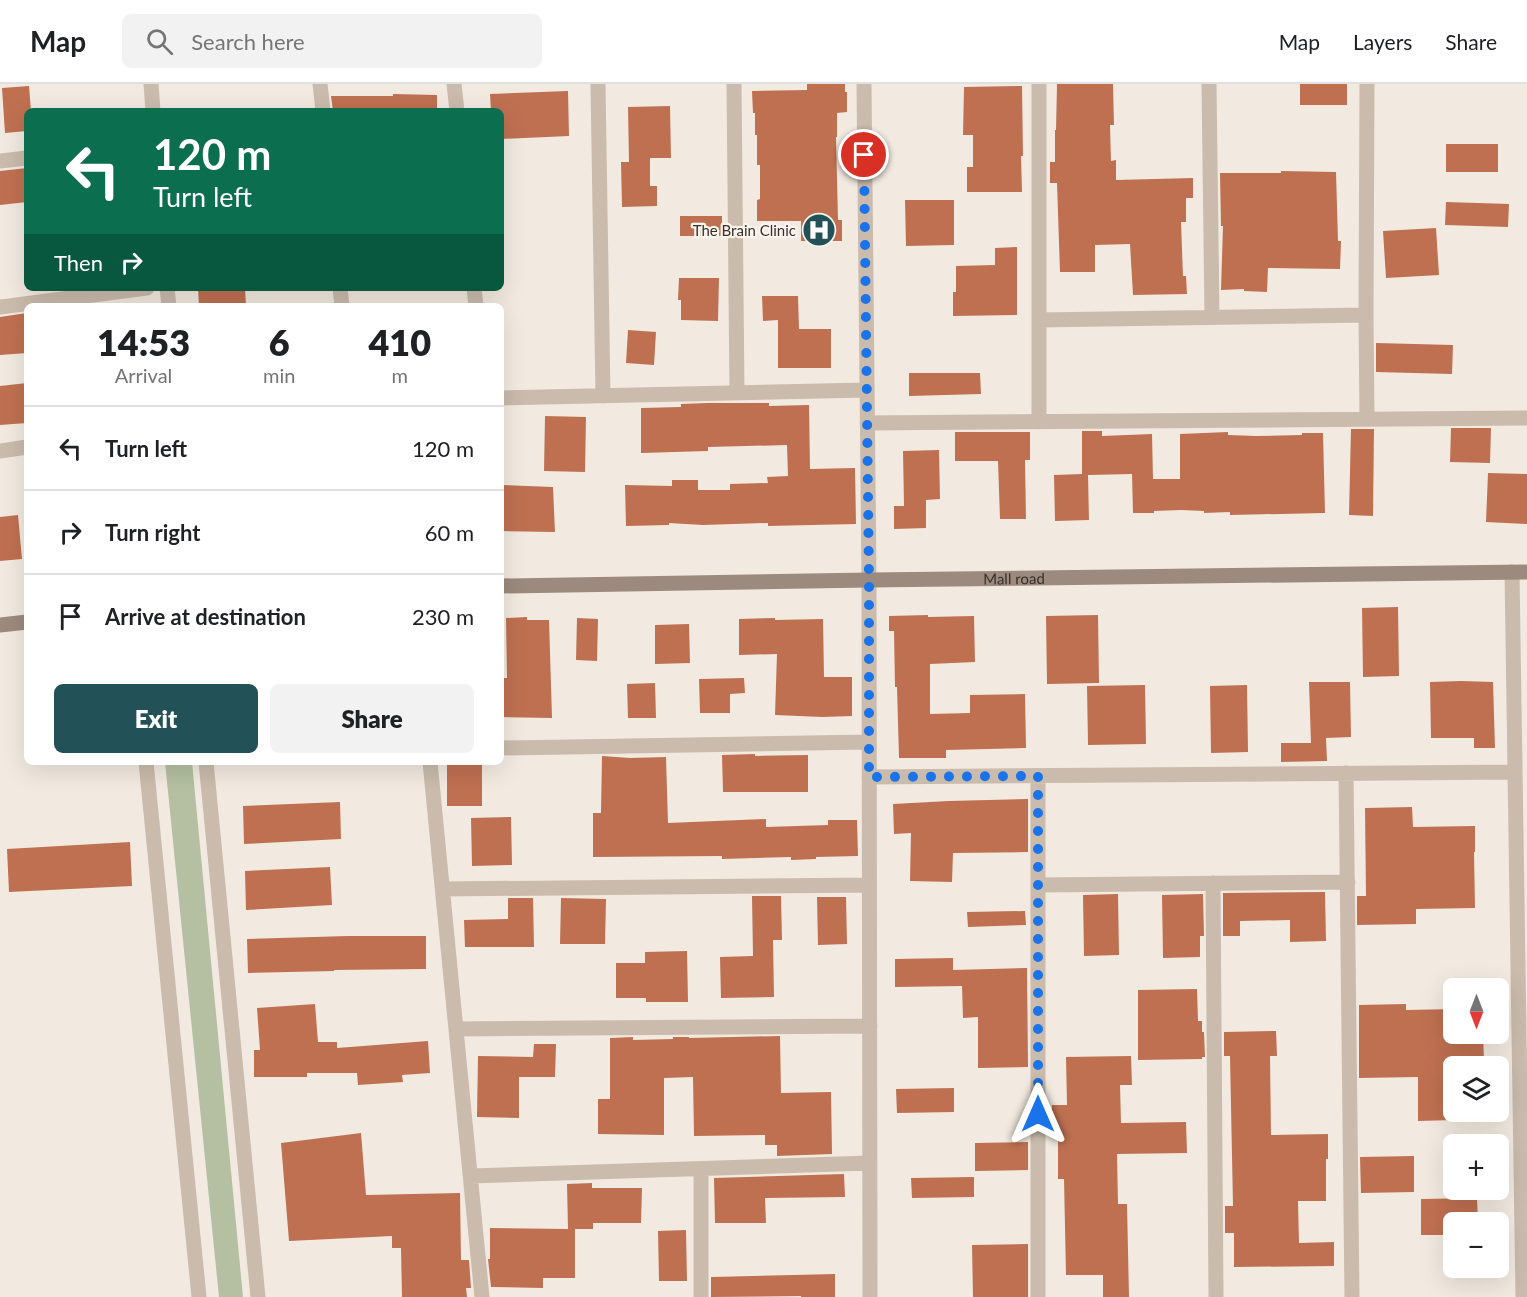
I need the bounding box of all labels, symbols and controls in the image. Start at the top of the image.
search box [122,14,542,68]
text: Map [30,24,86,58]
icon: search [143,25,176,58]
text: Search here [191,28,305,55]
text: Map [1279,29,1320,54]
text: Layers [1353,29,1412,54]
text: Share [1445,29,1497,54]
text: 120 m [153,129,271,179]
pin [838,129,889,180]
icon: left [54,132,132,210]
icon: arrive [847,138,880,171]
text: Turn left [153,180,252,213]
hospital icon: The Brain Clinic [801,212,837,248]
place label: The Brain Clinic [693,221,796,239]
icon: right [115,246,148,279]
text: Then [54,249,103,276]
text: 14:53 [97,320,190,364]
text: 6 [269,320,290,364]
text: 410 [368,320,431,364]
text: Arrival [115,363,172,387]
text: min [263,363,295,387]
text: m [391,363,408,387]
icon: left [54,432,87,465]
text: Turn left [105,435,187,462]
text: 120 m [412,435,474,462]
icon: right [54,516,87,549]
text: Turn right [105,519,200,546]
text: 60 m [425,519,474,546]
street label: Mall road [983,569,1045,588]
icon: arrive [54,600,87,633]
text: Arrive at destination [105,603,306,630]
text: 230 m [412,603,474,630]
button: Exit [54,684,258,753]
button: Share [270,684,474,753]
north arrow [1443,978,1509,1044]
map controls [1443,978,1509,1278]
button: layers [1443,1056,1509,1122]
position arrow [1006,1082,1070,1146]
button: + [1443,1134,1509,1200]
button: − [1443,1212,1509,1278]

